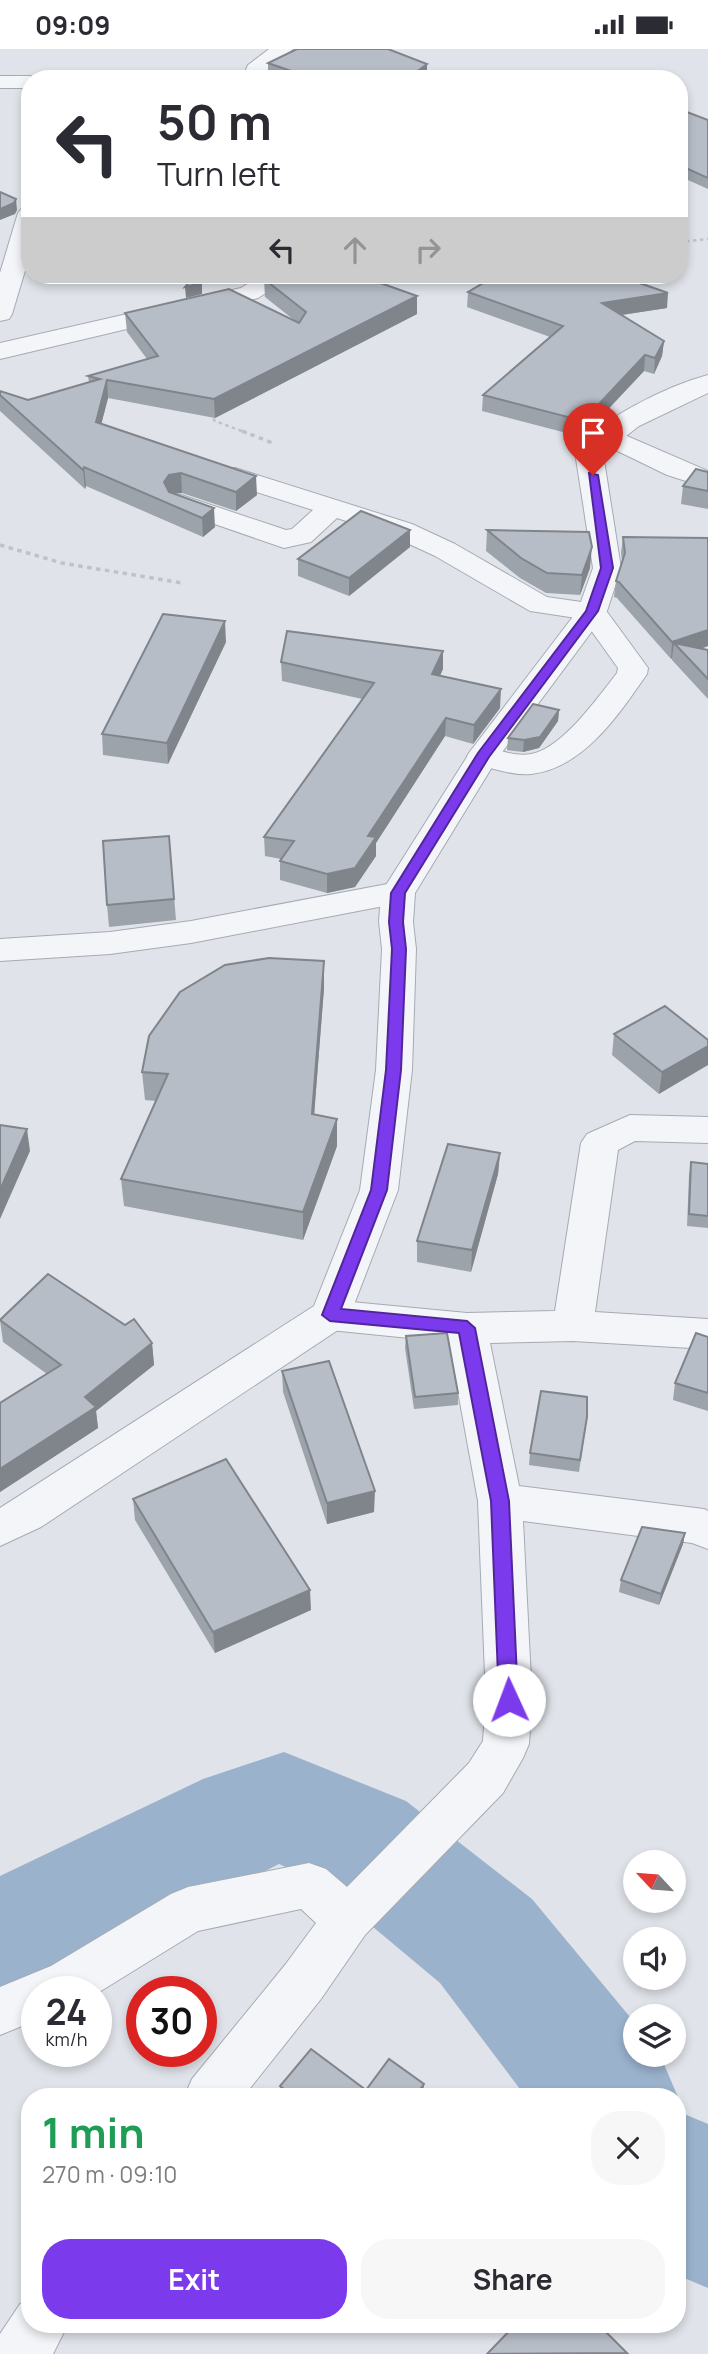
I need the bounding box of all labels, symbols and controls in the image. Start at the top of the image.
text: 09:09 [35,7,110,43]
text: 50 m [157,88,272,155]
icon: left [42,98,133,189]
text: Turn left [157,152,281,196]
icon: left [263,231,301,269]
icon: ahead [336,231,374,269]
icon: right [409,231,447,269]
pin [563,403,623,475]
icon: arrive [574,414,612,452]
position arrow [472,1663,546,1737]
north arrow [623,1850,686,1913]
map controls [623,1850,686,2067]
button: sound [623,1927,686,1990]
speed limit sign: 30 [126,1976,217,2067]
text: 24 [46,1988,87,2036]
button: layers [623,2004,686,2067]
text: km/h [46,2027,87,2051]
text: 1 min [42,2103,145,2161]
button: close [591,2111,665,2185]
text: 270 m · 09:10 [42,2158,177,2190]
button: Exit [42,2239,347,2319]
button: Share [361,2239,665,2319]

